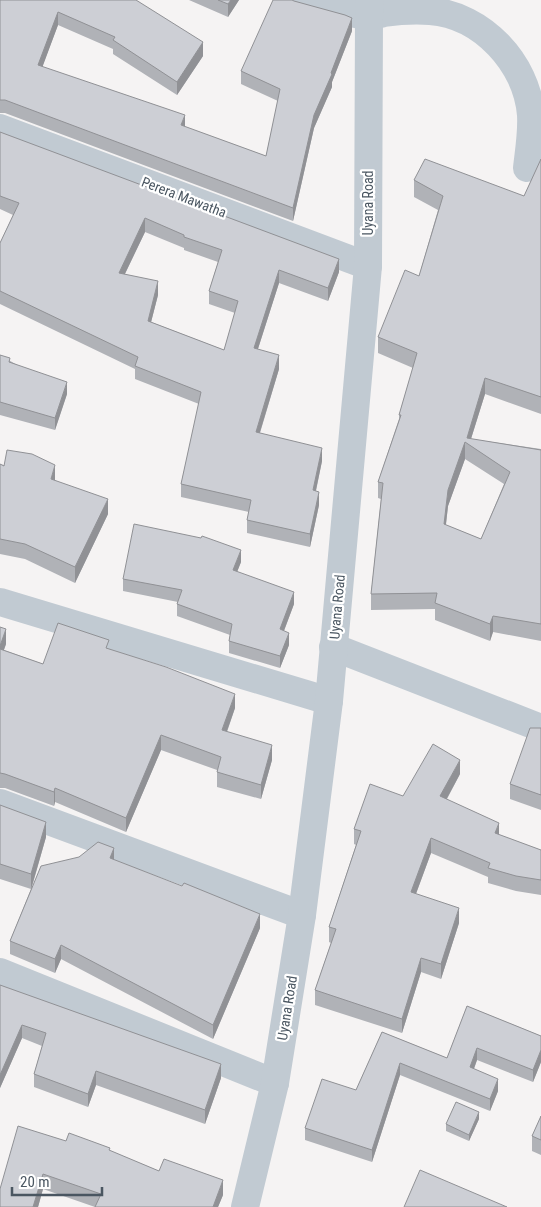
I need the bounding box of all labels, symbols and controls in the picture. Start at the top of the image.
street label: Uyana Road [360,170,376,236]
street label: Perera Mawatha [139,173,229,221]
street label: Uyana Road [326,574,348,640]
street label: Uyana Road [274,975,300,1041]
scale bar [12,1164,102,1196]
text: 20 m [20,1173,50,1191]

